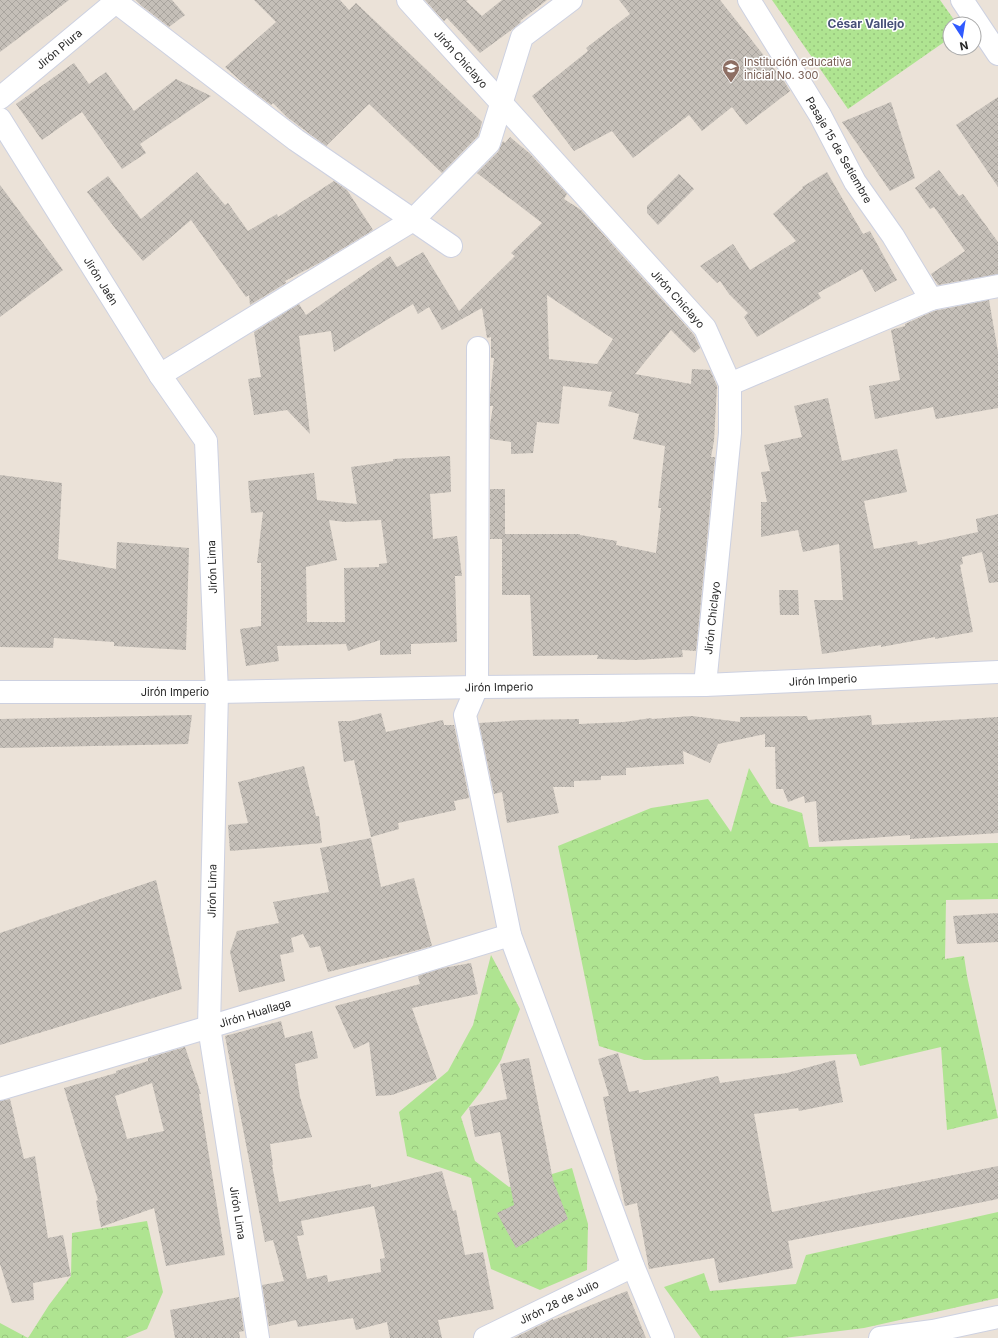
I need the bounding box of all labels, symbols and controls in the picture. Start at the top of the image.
district label: César Vallejo [828,16,904,31]
north arrow [942,16,982,56]
street label: Jirón Piura [33,26,85,72]
street label: Jirón Chiclayo [431,27,491,91]
text: N [959,38,970,54]
place label: Institución educativa inicial No. 300 [744,55,852,82]
school or university icon: Institución educativa inicial No. 300 [721,58,741,83]
street label: Pasaje 15 de Setiembre [803,94,875,206]
street label: Jirón Jaén [81,254,121,308]
street label: Jirón Chiclayo [648,267,708,331]
street label: Jirón Lima [204,540,220,594]
street label: Jirón Chiclayo [701,580,723,655]
street label: Jirón Imperio [788,671,858,689]
street label: Jirón Imperio [465,679,534,695]
street label: Jirón Imperio [141,685,210,699]
street label: Jirón Lima [205,864,219,918]
street label: Jirón Huallaga [217,995,293,1031]
street label: Jirón Lima [227,1185,249,1241]
street label: Jirón 28 de Julio [517,1277,601,1327]

